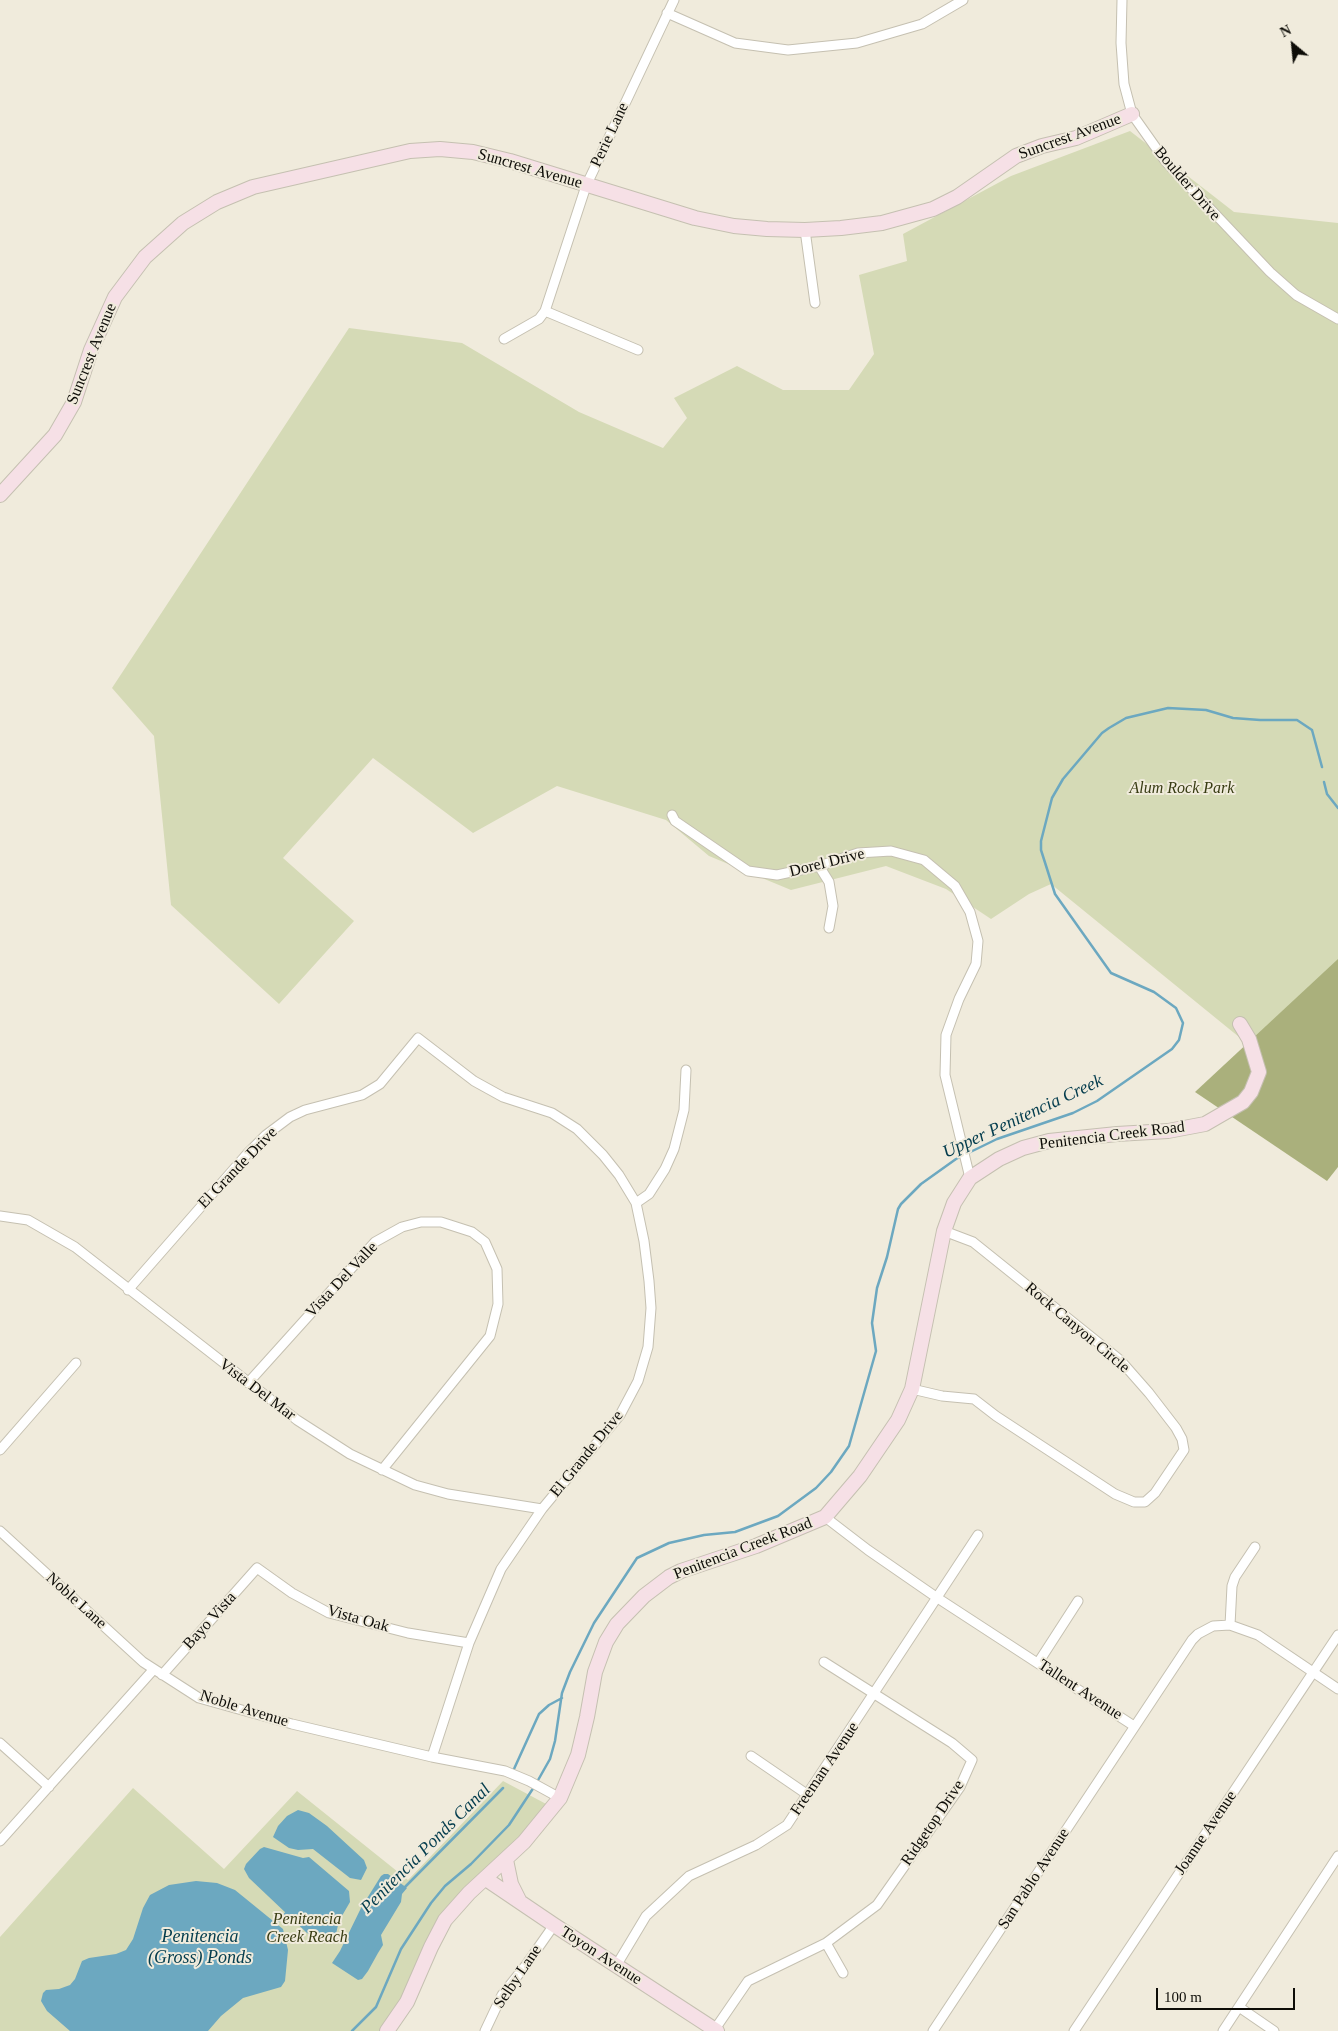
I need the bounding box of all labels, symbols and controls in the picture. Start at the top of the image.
north arrow [1268,20,1318,70]
text: N [1278,22,1294,40]
street label: Perie Lane [587,100,633,170]
street label: Suncrest Avenue [1016,110,1124,164]
street label: Boulder Drive [1150,143,1224,225]
street label: Suncrest Avenue [476,145,584,193]
street label: Suncrest Avenue [63,300,121,408]
park label: Alum Rock Park [1130,779,1234,799]
street label: Dorel Drive [787,844,867,882]
water label: Upper Penitencia Creek [939,1070,1107,1164]
street label: Penitencia Creek Road [1038,1118,1186,1154]
street label: El Grande Drive [194,1123,282,1213]
street label: Vista Del Valle [302,1238,382,1322]
street label: Rock Canyon Circle [1021,1279,1133,1377]
street label: Vista Del Mar [215,1355,299,1425]
street label: El Grande Drive [546,1407,628,1501]
street label: Penitencia Creek Road [671,1514,815,1584]
street label: Noble Lane [42,1569,110,1633]
street label: Bayo Vista [179,1588,241,1654]
street label: Vista Oak [325,1601,391,1637]
street label: Tallent Avenue [1034,1656,1126,1724]
street label: Noble Avenue [197,1686,291,1732]
street label: Freeman Avenue [787,1719,863,1819]
street label: Ridgetop Drive [897,1777,969,1869]
water label: Penitencia Ponds Canal [357,1780,495,1918]
street label: Joanne Avenue [1171,1787,1241,1879]
street label: San Pablo Avenue [994,1825,1074,1933]
park label: Penitencia Creek Reach [266,1910,348,1948]
street label: Toyon Avenue [557,1923,645,1989]
water label: Penitencia (Gross) Ponds [148,1926,252,1968]
street label: Selby Lane [490,1942,546,2012]
scale bar [1158,1978,1297,2010]
text: 100 m [1164,1989,1202,2005]

